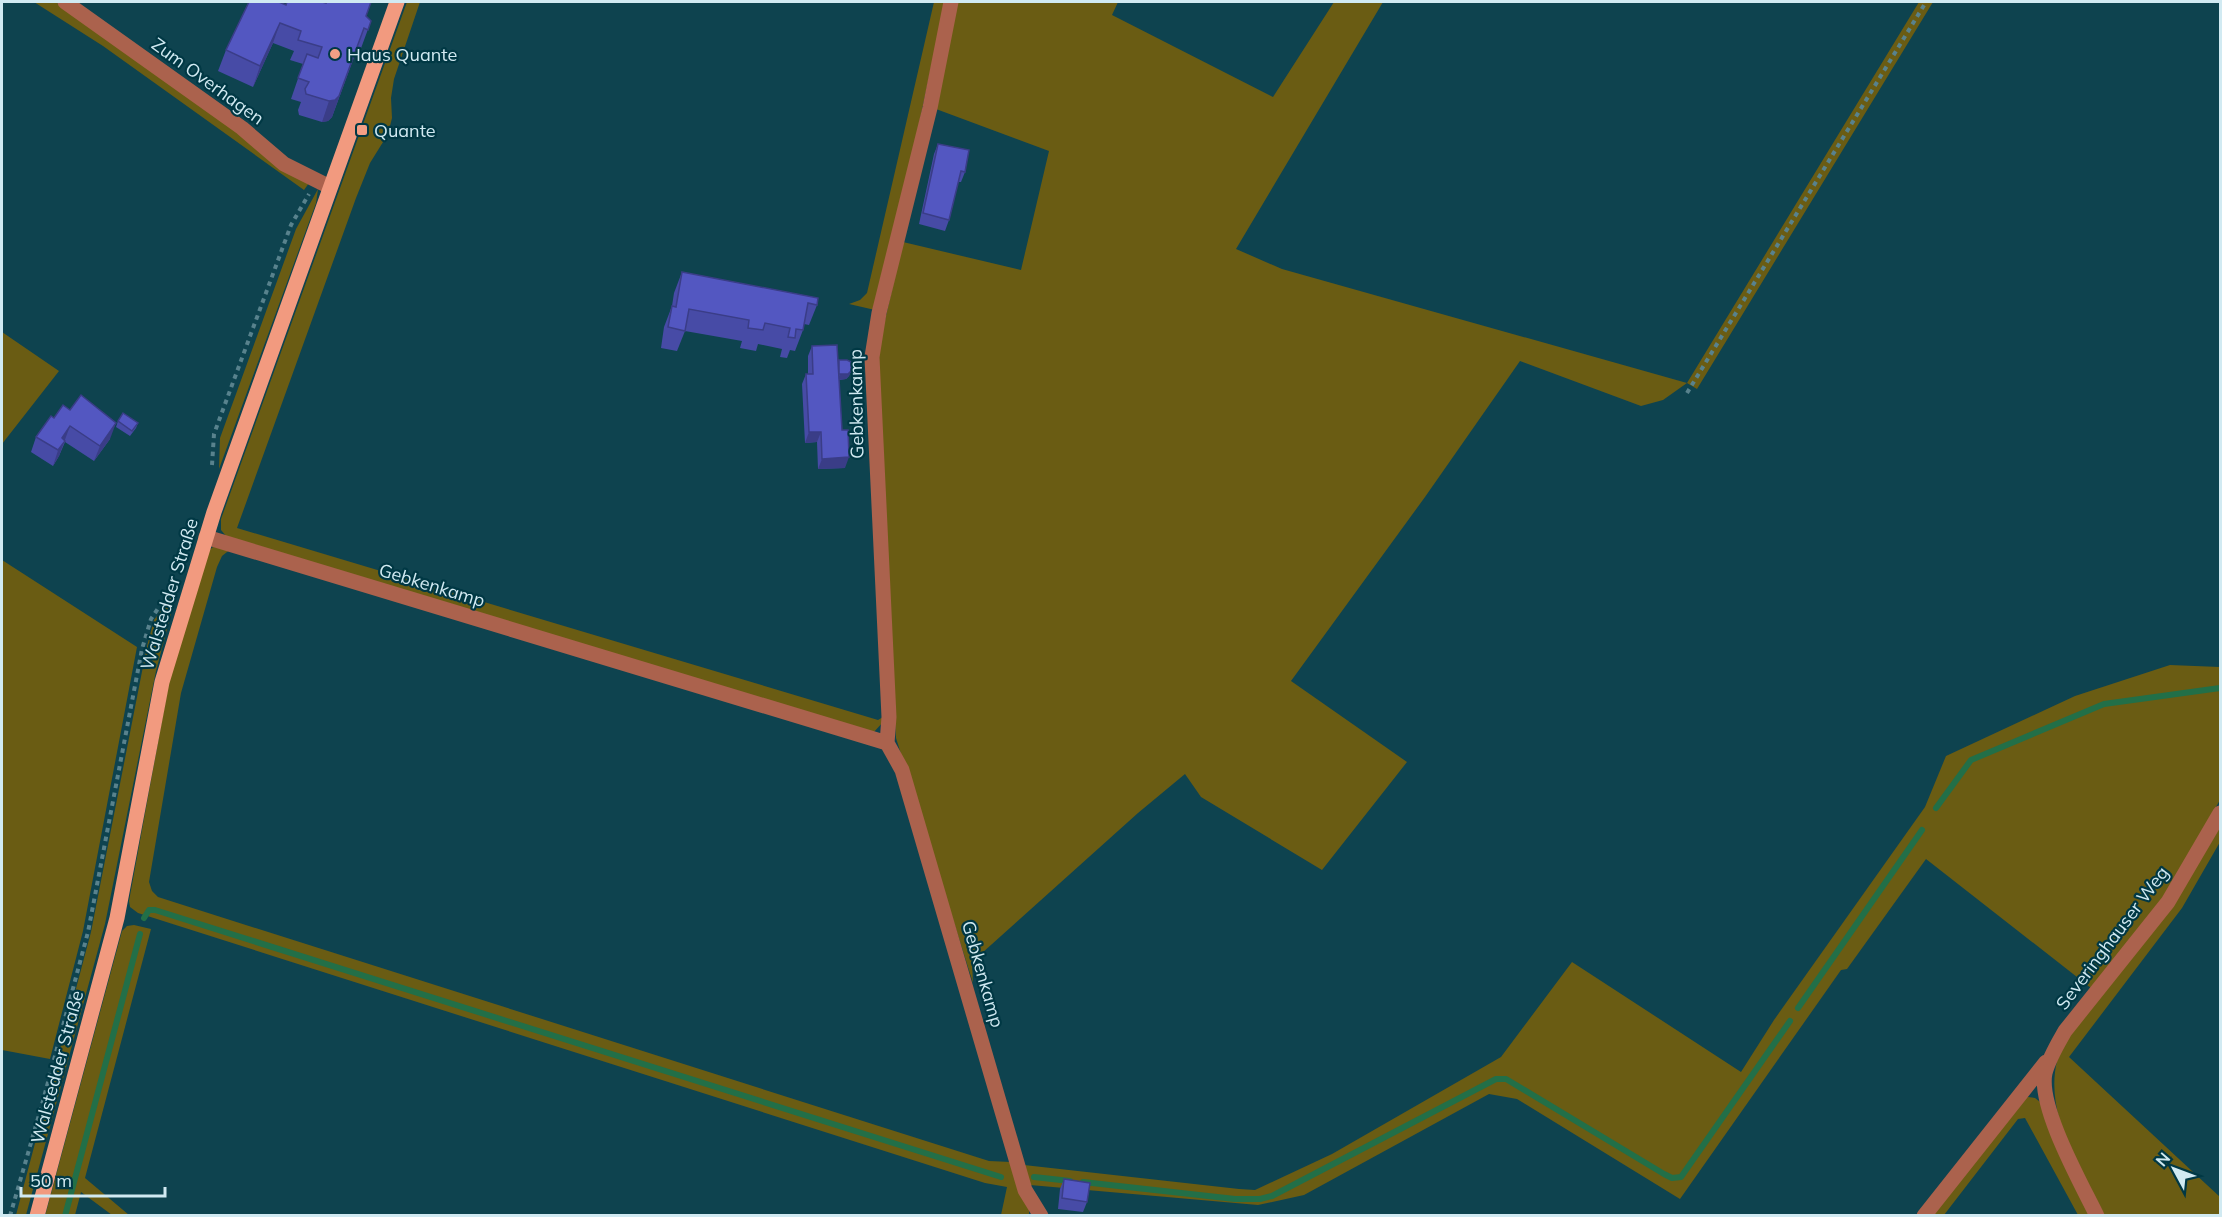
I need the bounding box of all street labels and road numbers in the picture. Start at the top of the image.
street label: Zum Overhagen [147,32,269,130]
street label: Gebkenkamp [844,349,868,459]
street label: Walstedder Straße [135,515,203,673]
street label: Gebkenkamp [376,558,488,612]
street label: Severinghauser Weg [2051,862,2173,1014]
street label: Gebkenkamp [957,918,1009,1030]
street label: Walstedder Straße [26,988,88,1146]

